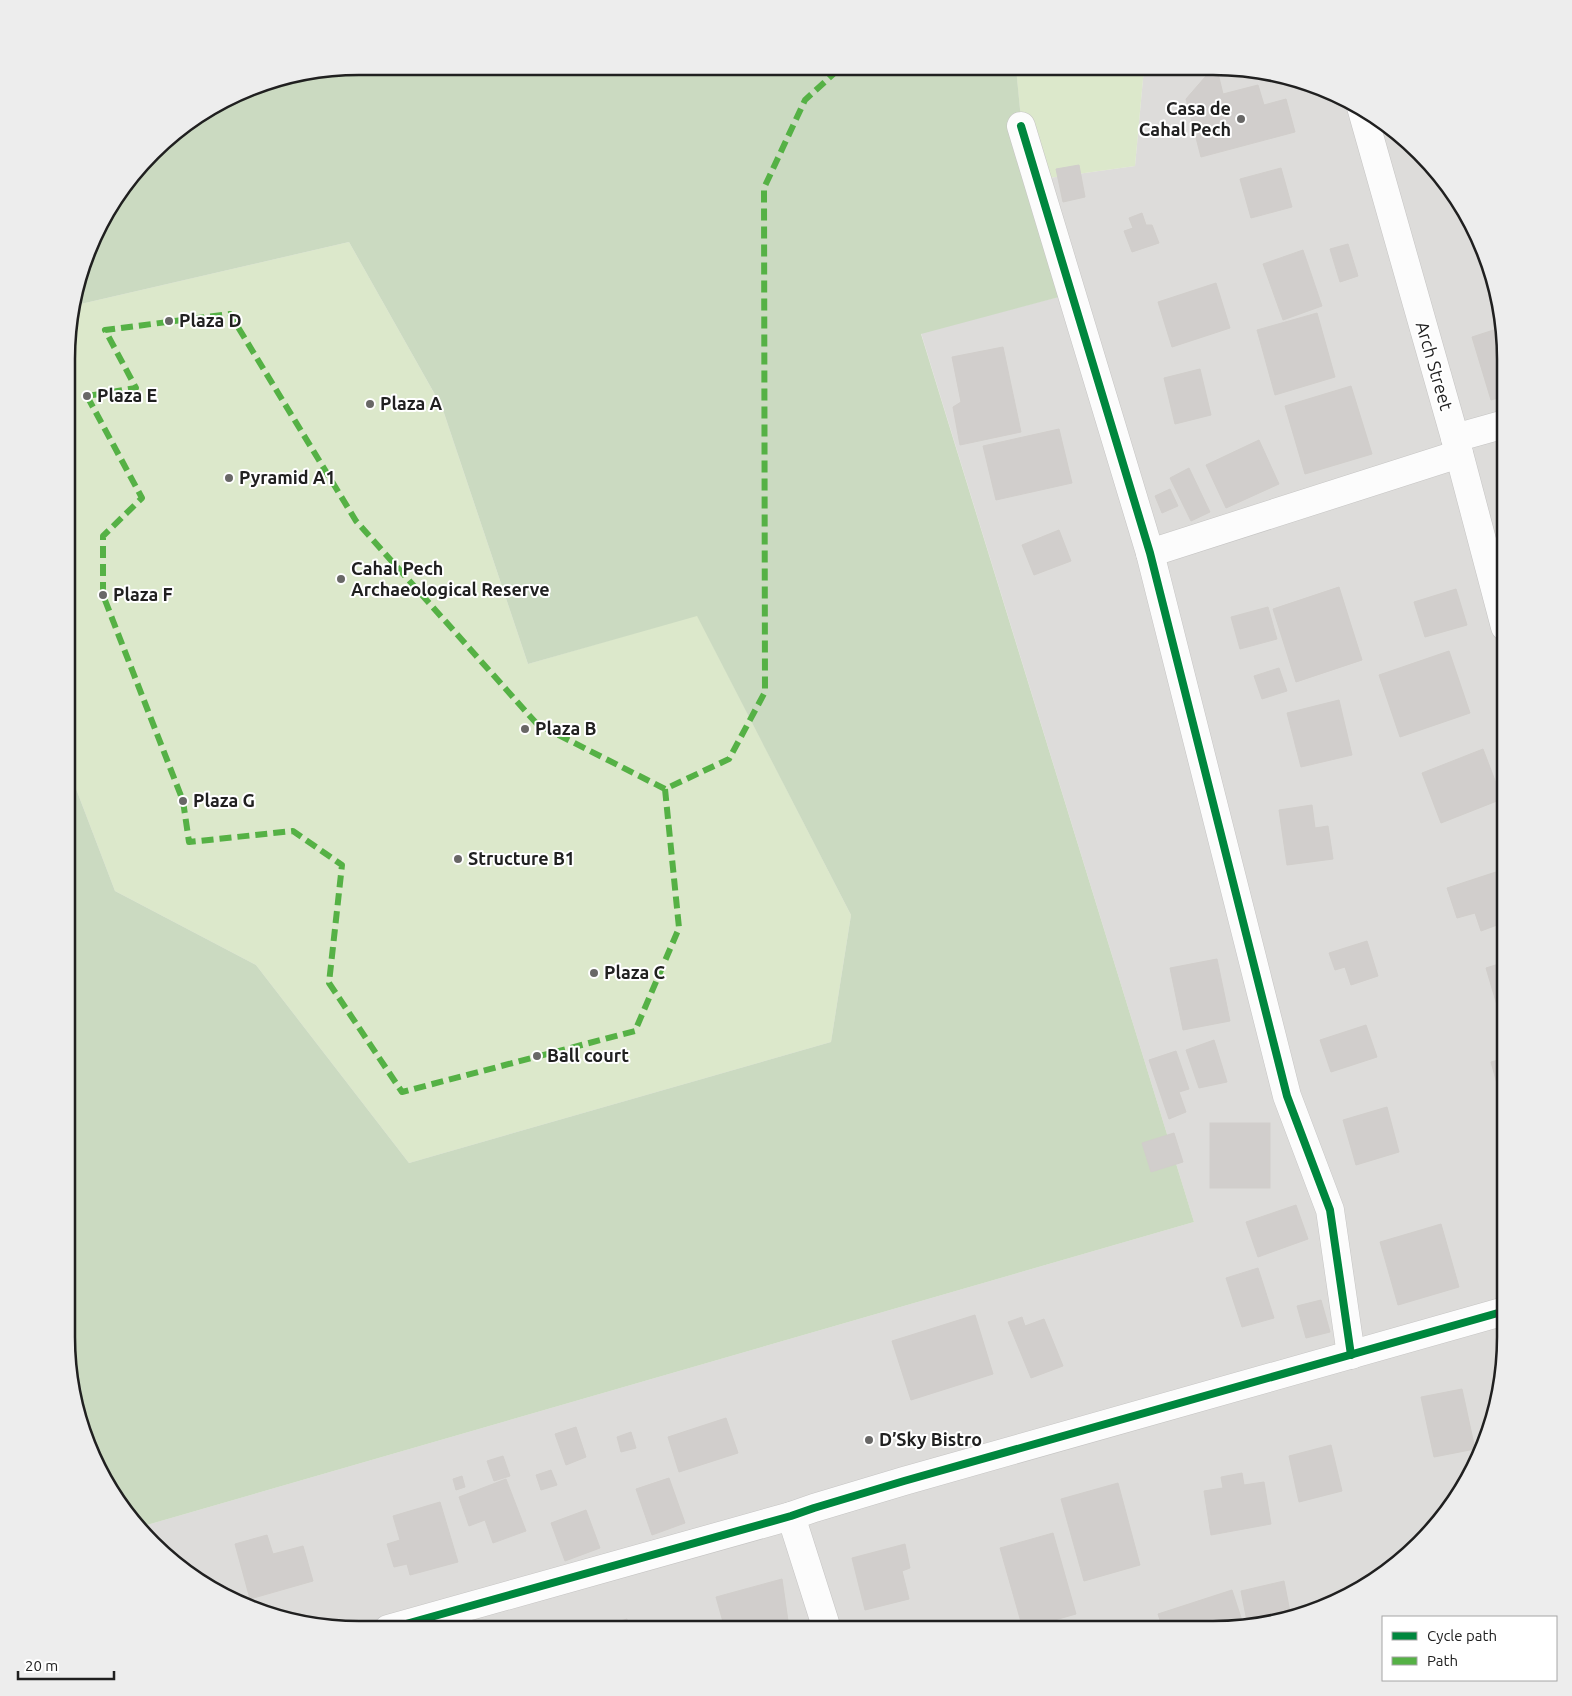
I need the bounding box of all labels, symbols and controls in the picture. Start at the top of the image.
place label: Casa de Cahal Pech [1139,98,1231,139]
marker: Casa de Cahal Pech [1235,113,1247,125]
place label: Plaza D [179,310,242,330]
marker: Plaza D [163,315,175,327]
street label: Arch Street [1413,319,1457,412]
place label: Plaza E [97,385,157,405]
marker: Plaza E [81,390,93,402]
place label: Plaza A [380,393,442,413]
marker: Plaza A [364,398,376,410]
place label: Pyramid A1 [239,467,336,487]
marker: Pyramid A1 [223,472,235,484]
place label: Cahal Pech Archaeological Reserve [351,558,550,599]
marker: Cahal Pech Archaeological Reserve [335,573,347,585]
place label: Plaza F [113,584,173,604]
marker: Plaza F [97,589,109,601]
place label: Plaza B [535,718,596,738]
marker: Plaza B [519,723,531,735]
place label: Plaza G [193,790,255,810]
marker: Plaza G [177,795,189,807]
place label: Structure B1 [468,848,575,868]
marker: Structure B1 [452,853,464,865]
place label: Plaza C [604,962,665,982]
marker: Plaza C [588,967,600,979]
place label: Ball court [547,1045,629,1065]
marker: Ball court [531,1050,543,1062]
place label: D’Sky Bistro [879,1429,982,1449]
marker: D’Sky Bistro [863,1434,875,1446]
legend [1382,1616,1557,1681]
text: Cycle path [1427,1627,1497,1644]
scale bar [18,1648,114,1680]
text: Path [1427,1652,1458,1669]
text: 20 m [25,1657,58,1674]

